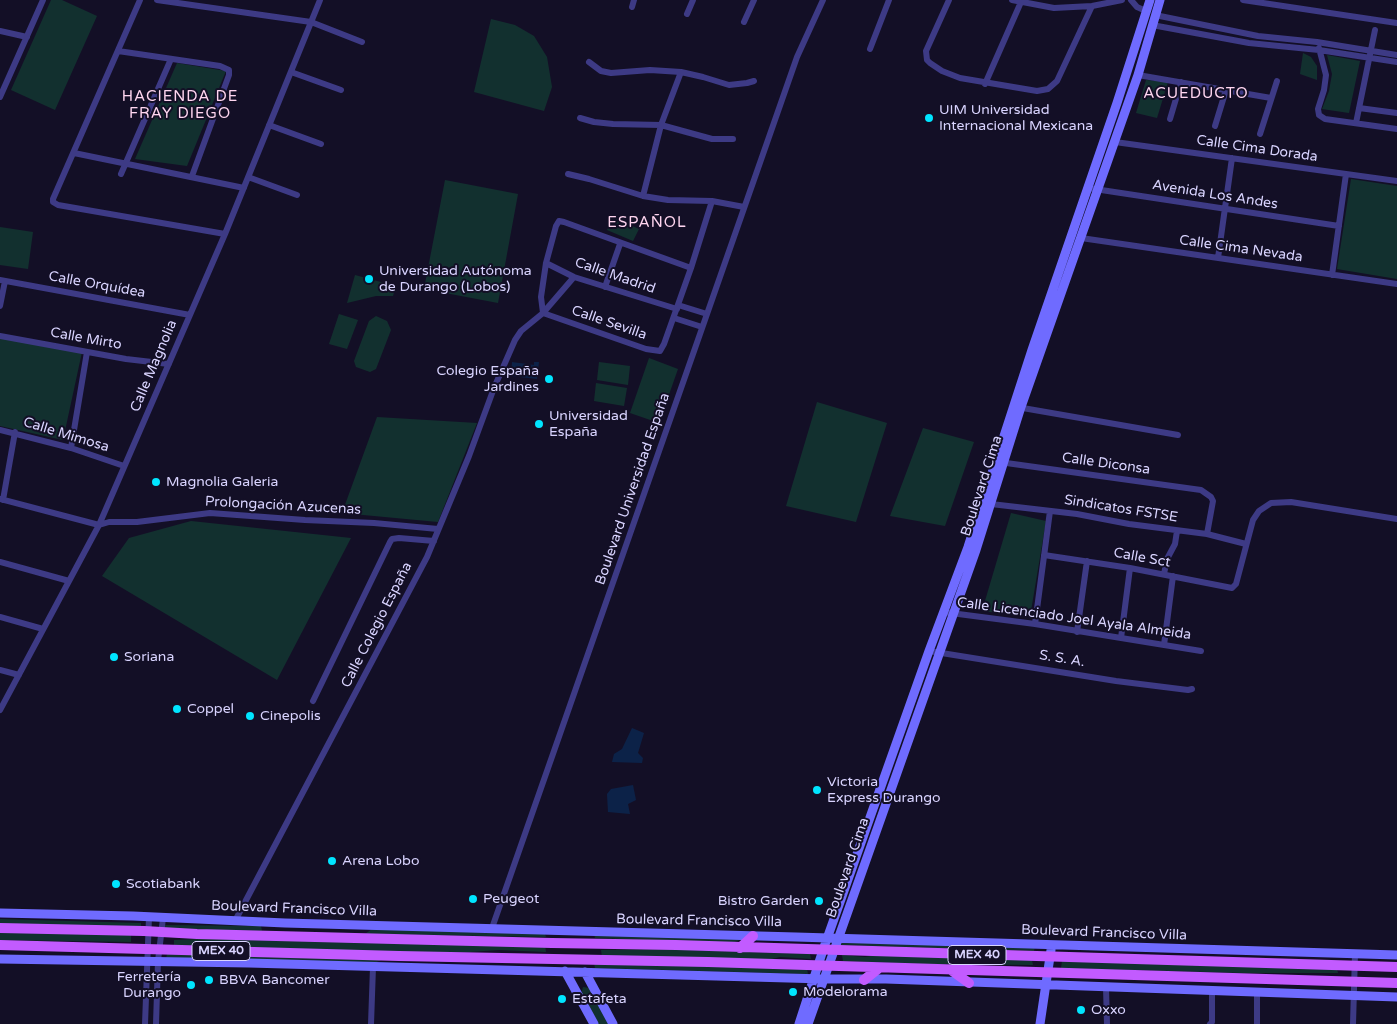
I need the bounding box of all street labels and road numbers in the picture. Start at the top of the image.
street label: Calle Cima Dorada [1195,132,1319,166]
street label: Avenida Los Andes [1151,177,1279,213]
street label: Calle Cima Nevada [1178,232,1304,266]
street label: Calle Madrid [573,254,657,298]
street label: Calle Orquídea [47,268,147,302]
street label: Calle Sevilla [569,302,649,344]
street label: Calle Magnolia [127,318,181,414]
street label: Calle Mirto [49,324,123,354]
street label: Boulevard Universidad España [592,391,674,587]
street label: Calle Mimosa [21,414,111,456]
street label: Boulevard Cima [958,434,1006,538]
street label: Calle Diconsa [1061,449,1151,479]
street label: Sindicatos FSTSE [1063,492,1179,526]
street label: Prolongación Azucenas [205,494,361,518]
street label: Calle Sct [1112,545,1172,571]
street label: Calle Colegio España [338,559,416,691]
street label: Calle Licenciado Joel Ayala Almeida [956,594,1192,644]
street label: S. S. A. [1038,647,1086,671]
street label: Boulevard Cima [823,816,873,920]
street label: Boulevard Francisco Villa [211,898,377,920]
street label: Boulevard Francisco Villa [616,911,782,931]
street label: Boulevard Francisco Villa [1021,922,1187,944]
road number: MEX 40 [192,941,250,960]
road number: MEX 40 [948,946,1006,964]

